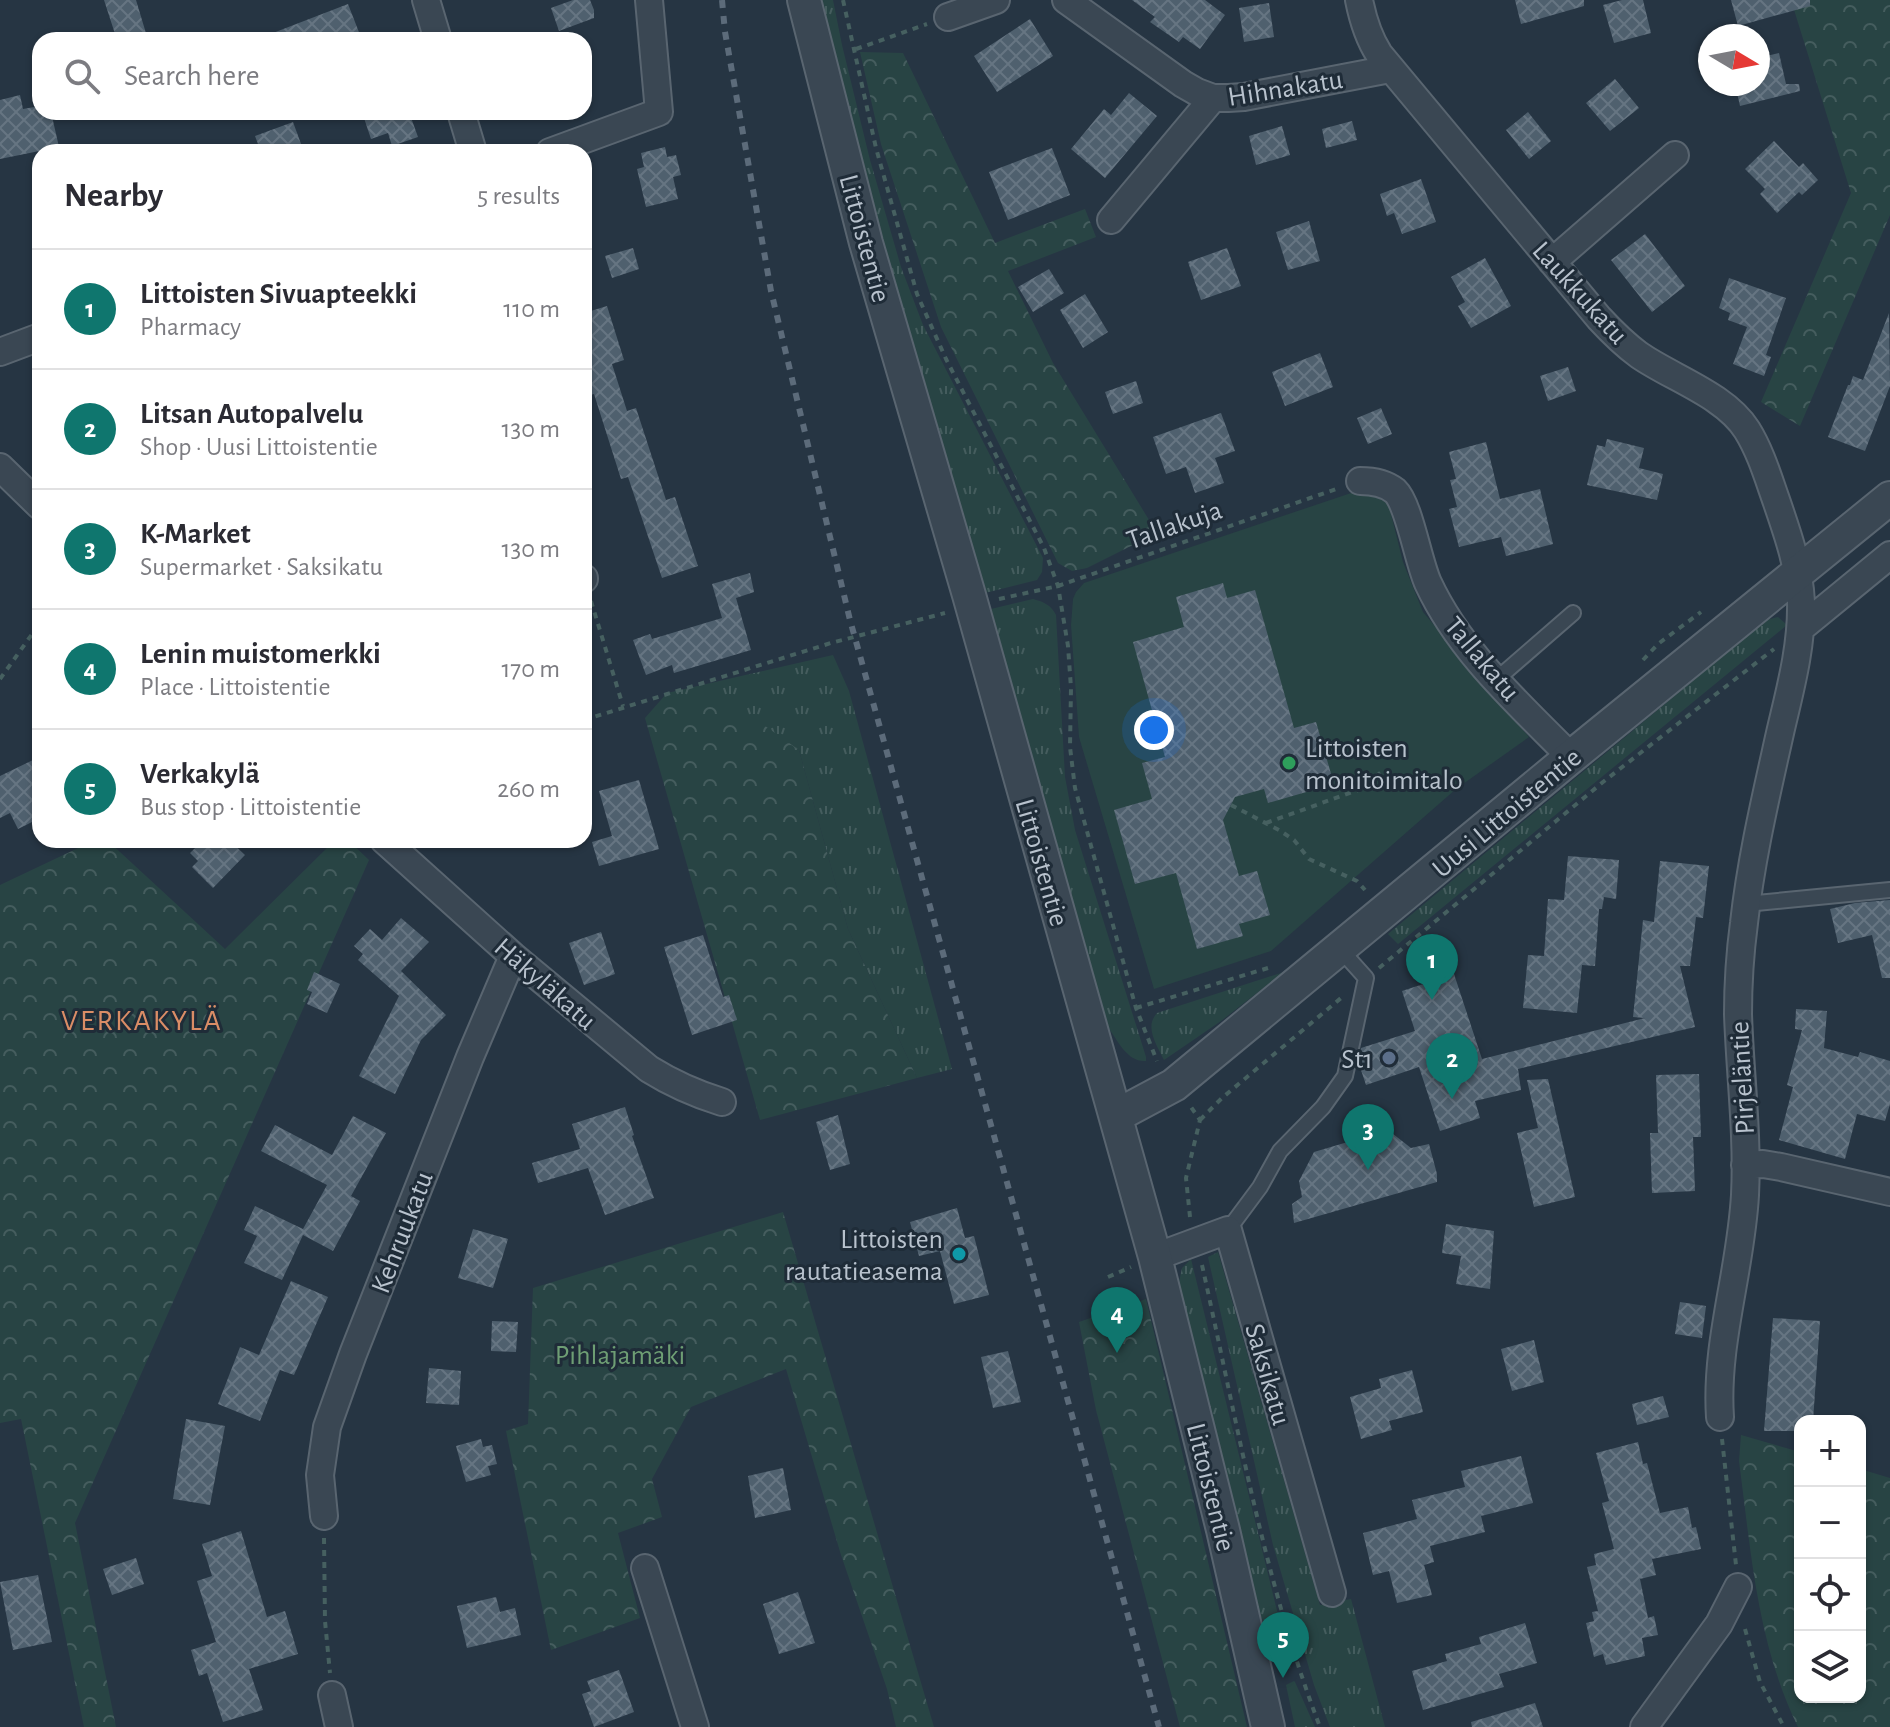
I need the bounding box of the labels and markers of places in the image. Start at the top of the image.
place label: Littoisten monitoimitalo [1305,735,1463,795]
marker: Littoisten monitoimitalo [1280,754,1298,772]
pin: 1 [1406,934,1458,1000]
pin: 2 [1426,1033,1478,1099]
place label: St1 [1341,1046,1373,1074]
marker: St1 [1380,1049,1398,1067]
pin: 3 [1342,1104,1394,1170]
place label: Littoisten rautatieasema [785,1226,943,1286]
marker: Littoisten rautatieasema [950,1245,968,1263]
pin: 4 [1091,1287,1143,1353]
pin: 5 [1257,1612,1309,1678]

